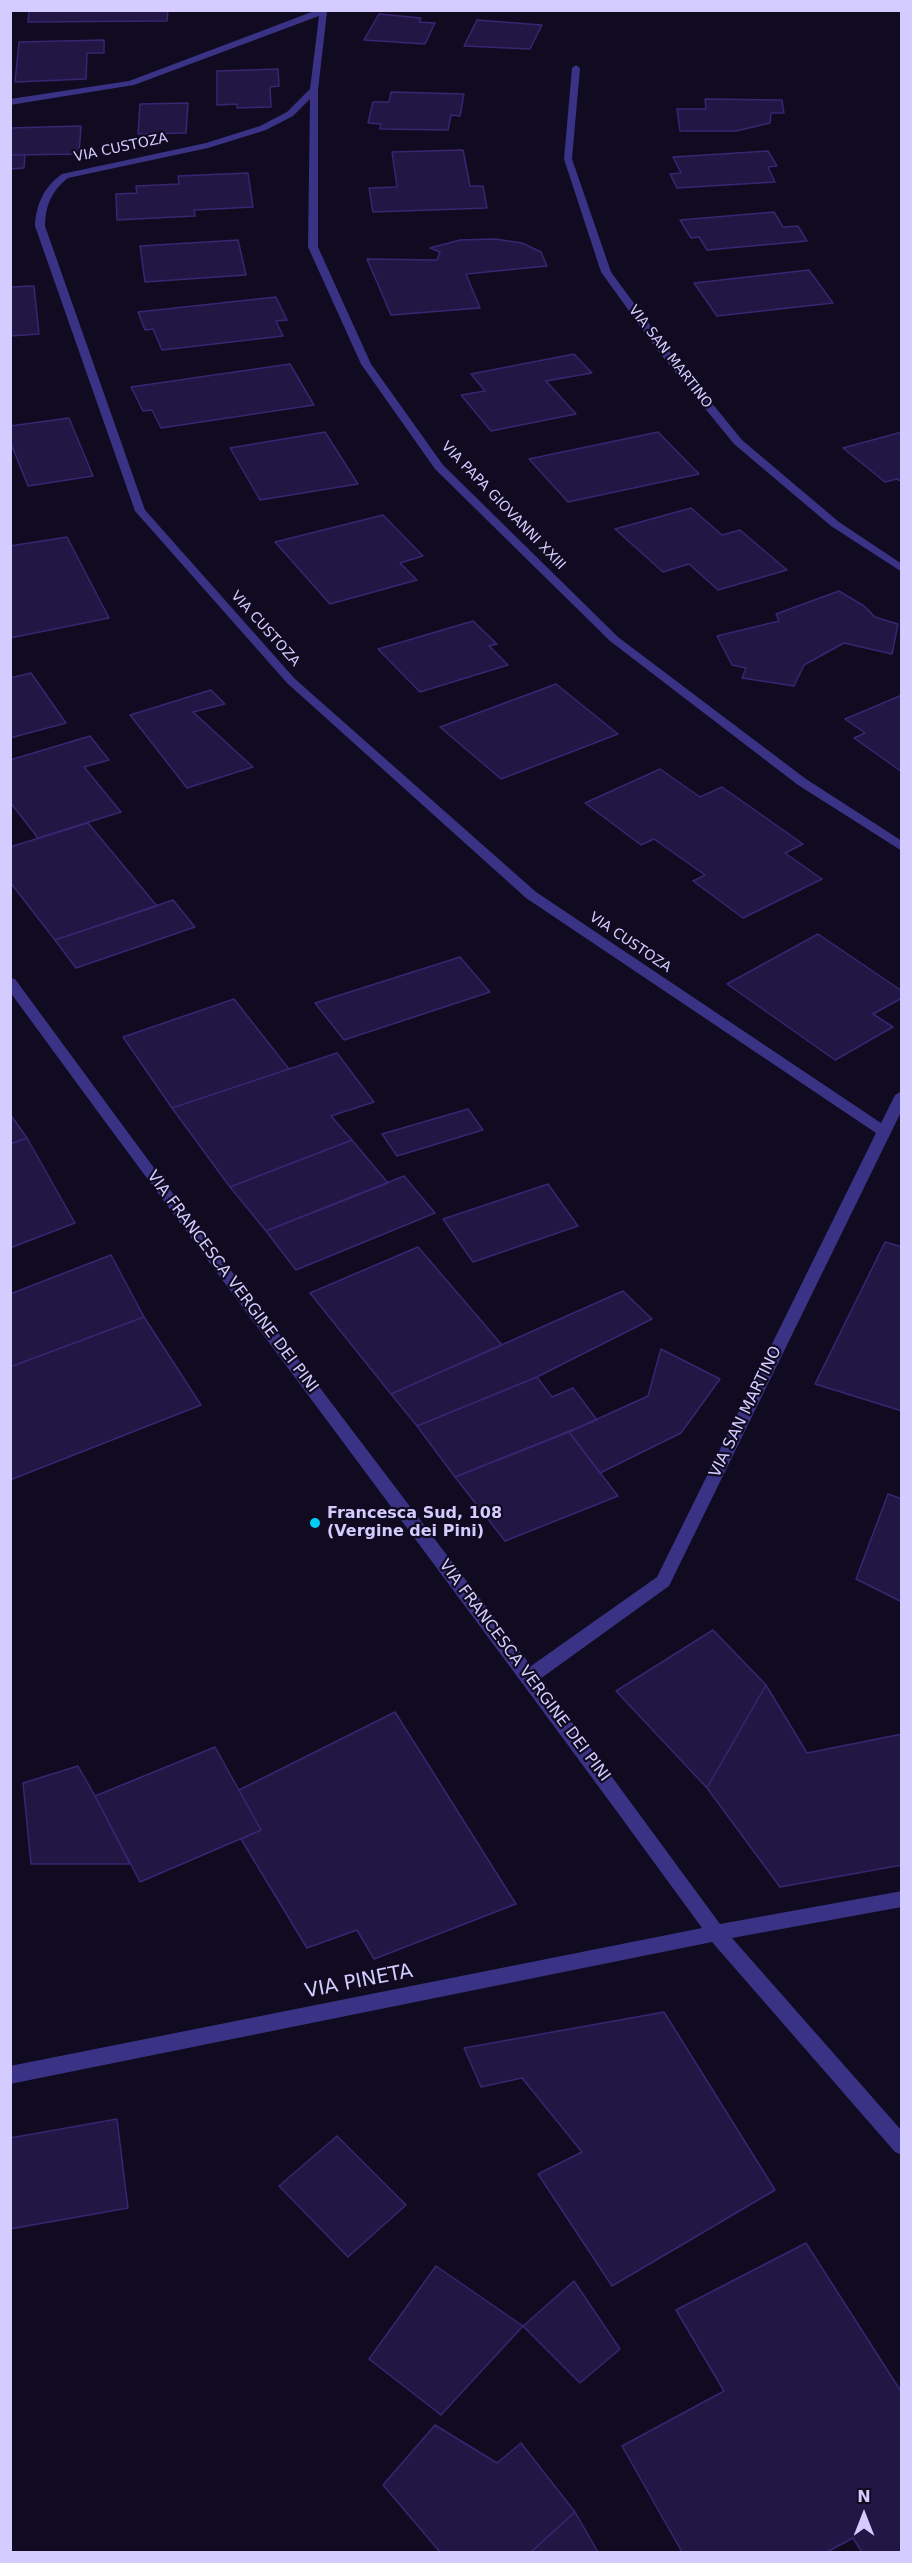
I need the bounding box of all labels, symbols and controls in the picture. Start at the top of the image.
street label: VIA CUSTOZA [73,130,169,166]
street label: VIA SAN MARTINO [625,302,715,412]
street label: VIA PAPA GIOVANNI XXIII [437,438,569,574]
street label: VIA CUSTOZA [227,588,303,670]
street label: VIA CUSTOZA [586,909,674,977]
street label: VIA FRANCESCA VERGINE DEI PINI [142,1167,322,1397]
street label: VIA SAN MARTINO [706,1343,786,1481]
place label: Francesca Sud, 108 (Vergine dei Pini) [327,1504,502,1542]
marker: Francesca Sud, 108 (Vergine dei Pini) [308,1516,322,1530]
street label: VIA FRANCESCA VERGINE DEI PINI [434,1556,614,1786]
street label: VIA PINETA [303,1960,415,2004]
north arrow [834,2485,894,2545]
text: N [857,2487,871,2506]

